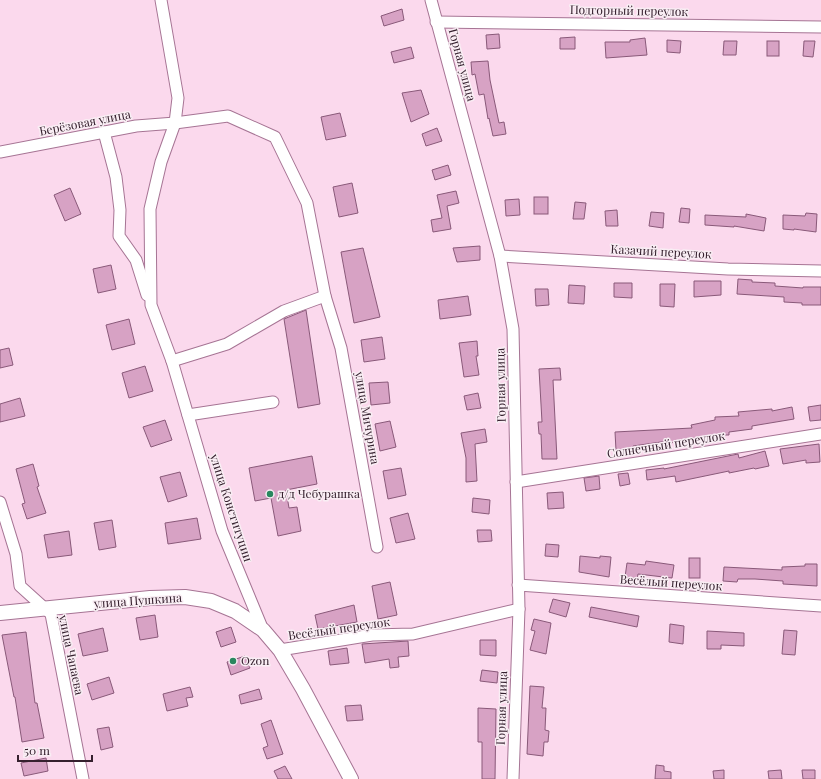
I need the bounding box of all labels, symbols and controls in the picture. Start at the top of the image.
street label: Подгорный переулок [570,1,688,19]
street label: Горная улица [446,27,480,103]
street label: Берёзовая улица [38,105,132,139]
street label: Казачий переулок [610,240,712,262]
street label: Горная улица [491,348,509,422]
street label: улица Мичурина [352,369,384,466]
street label: Солнечный переулок [606,427,726,461]
street label: улица Конституции [207,451,257,564]
place label: д/д Чебурашка [278,485,360,501]
marker: д/д Чебурашка [265,489,275,499]
street label: Весёлый переулок [619,570,723,594]
street label: улица Пушкина [92,589,182,611]
street label: улица Чапаева [55,612,88,696]
street label: Весёлый переулок [287,613,391,643]
place label: Ozon [241,652,269,668]
marker: Ozon [228,656,238,666]
street label: Горная улица [492,670,510,745]
scale bar [18,737,92,763]
text: 50 m [24,742,50,758]

